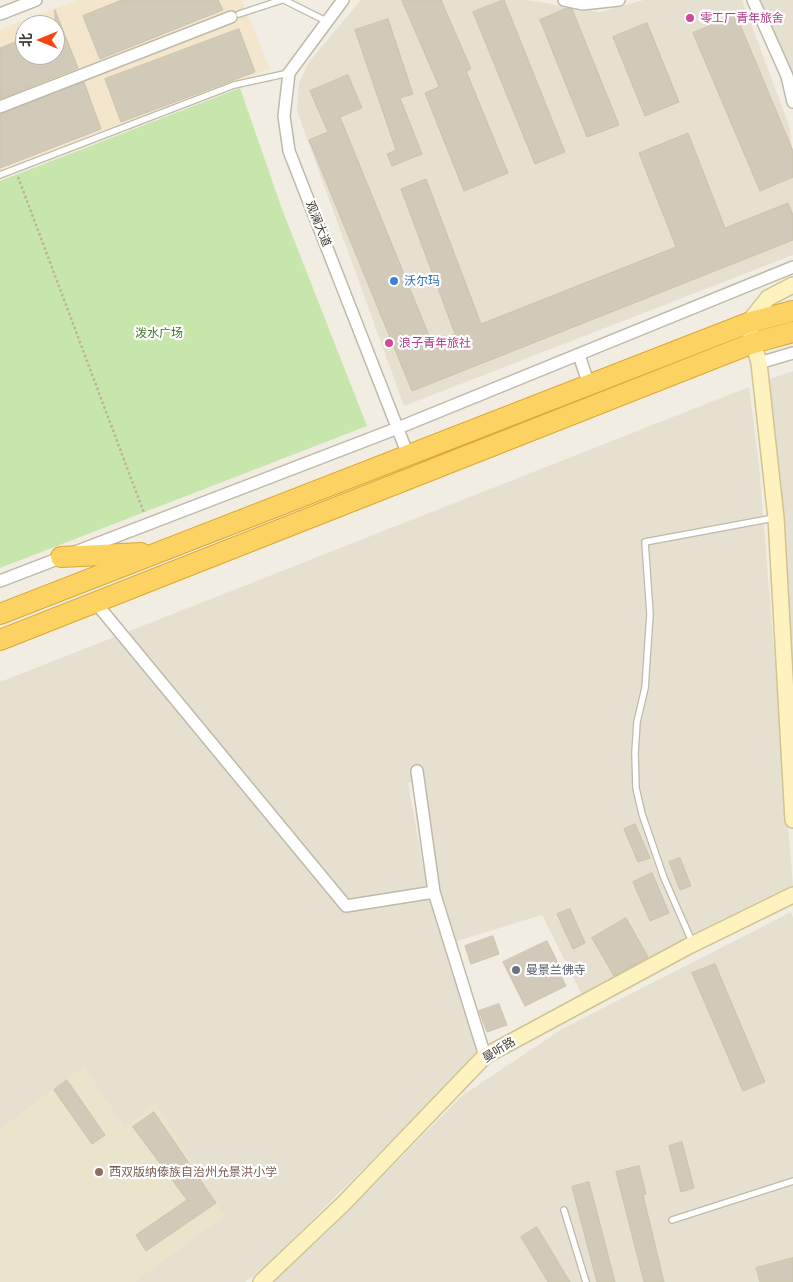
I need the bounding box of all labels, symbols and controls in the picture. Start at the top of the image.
place label: 零工厂青年旅舍 [700,11,784,25]
marker: 零工厂青年旅舍 [684,12,696,24]
north arrow [15,15,65,65]
text: 北 [18,33,34,47]
street label: 观澜大道 [302,199,334,249]
place label: 沃尔玛 [404,274,440,288]
marker: 沃尔玛 [388,275,400,287]
park label: 泼水广场 [135,326,183,340]
place label: 浪子青年旅社 [399,336,471,350]
marker: 浪子青年旅社 [383,337,395,349]
place label: 曼景兰佛寺 [526,963,586,977]
marker: 曼景兰佛寺 [510,964,522,976]
street label: 曼听路 [480,1034,518,1066]
place label: 西双版纳傣族自治州允景洪小学 [109,1165,277,1179]
marker: 西双版纳傣族自治州允景洪小学 [93,1166,105,1178]

